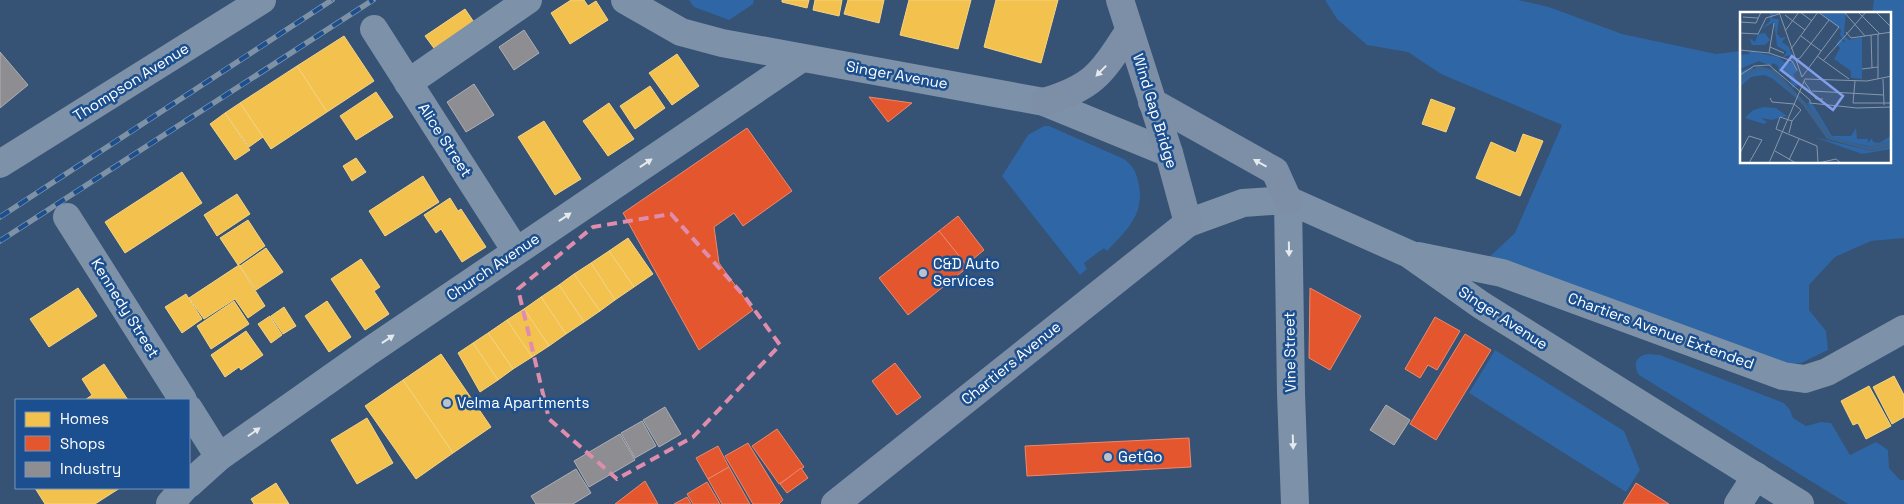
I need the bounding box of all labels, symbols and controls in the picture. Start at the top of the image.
inset map [1740,12,1892,164]
street label: Thompson Avenue [69,38,192,125]
street label: Wind Gap Bridge [1129,51,1182,171]
street label: Singer Avenue [845,56,949,93]
one-way arrow [1095,65,1107,77]
street label: Alice Street [414,99,476,180]
one-way arrow [639,158,653,168]
one-way arrow [1253,159,1267,167]
one-way arrow [558,213,572,222]
street label: Church Avenue [443,228,543,305]
one-way arrow [1285,241,1293,257]
place label: C&D Auto Services [933,254,1000,290]
street label: Kennedy Street [87,255,164,361]
marker: C&D Auto Services [917,267,929,279]
street label: Singer Avenue [1455,282,1552,354]
street label: Chartiers Avenue Extended [1565,288,1757,373]
street label: Vine Street [1279,311,1300,393]
street label: Chartiers Avenue [957,317,1064,409]
one-way arrow [381,334,394,344]
place label: Velma Apartments [457,393,589,412]
marker: Velma Apartments [441,397,453,409]
legend [15,399,190,489]
text: Homes [60,409,109,428]
one-way arrow [248,427,261,437]
text: Shops [60,434,105,453]
one-way arrow [1289,434,1297,450]
place label: GetGo [1118,447,1163,466]
marker: GetGo [1102,451,1114,463]
text: Industry [60,459,121,478]

